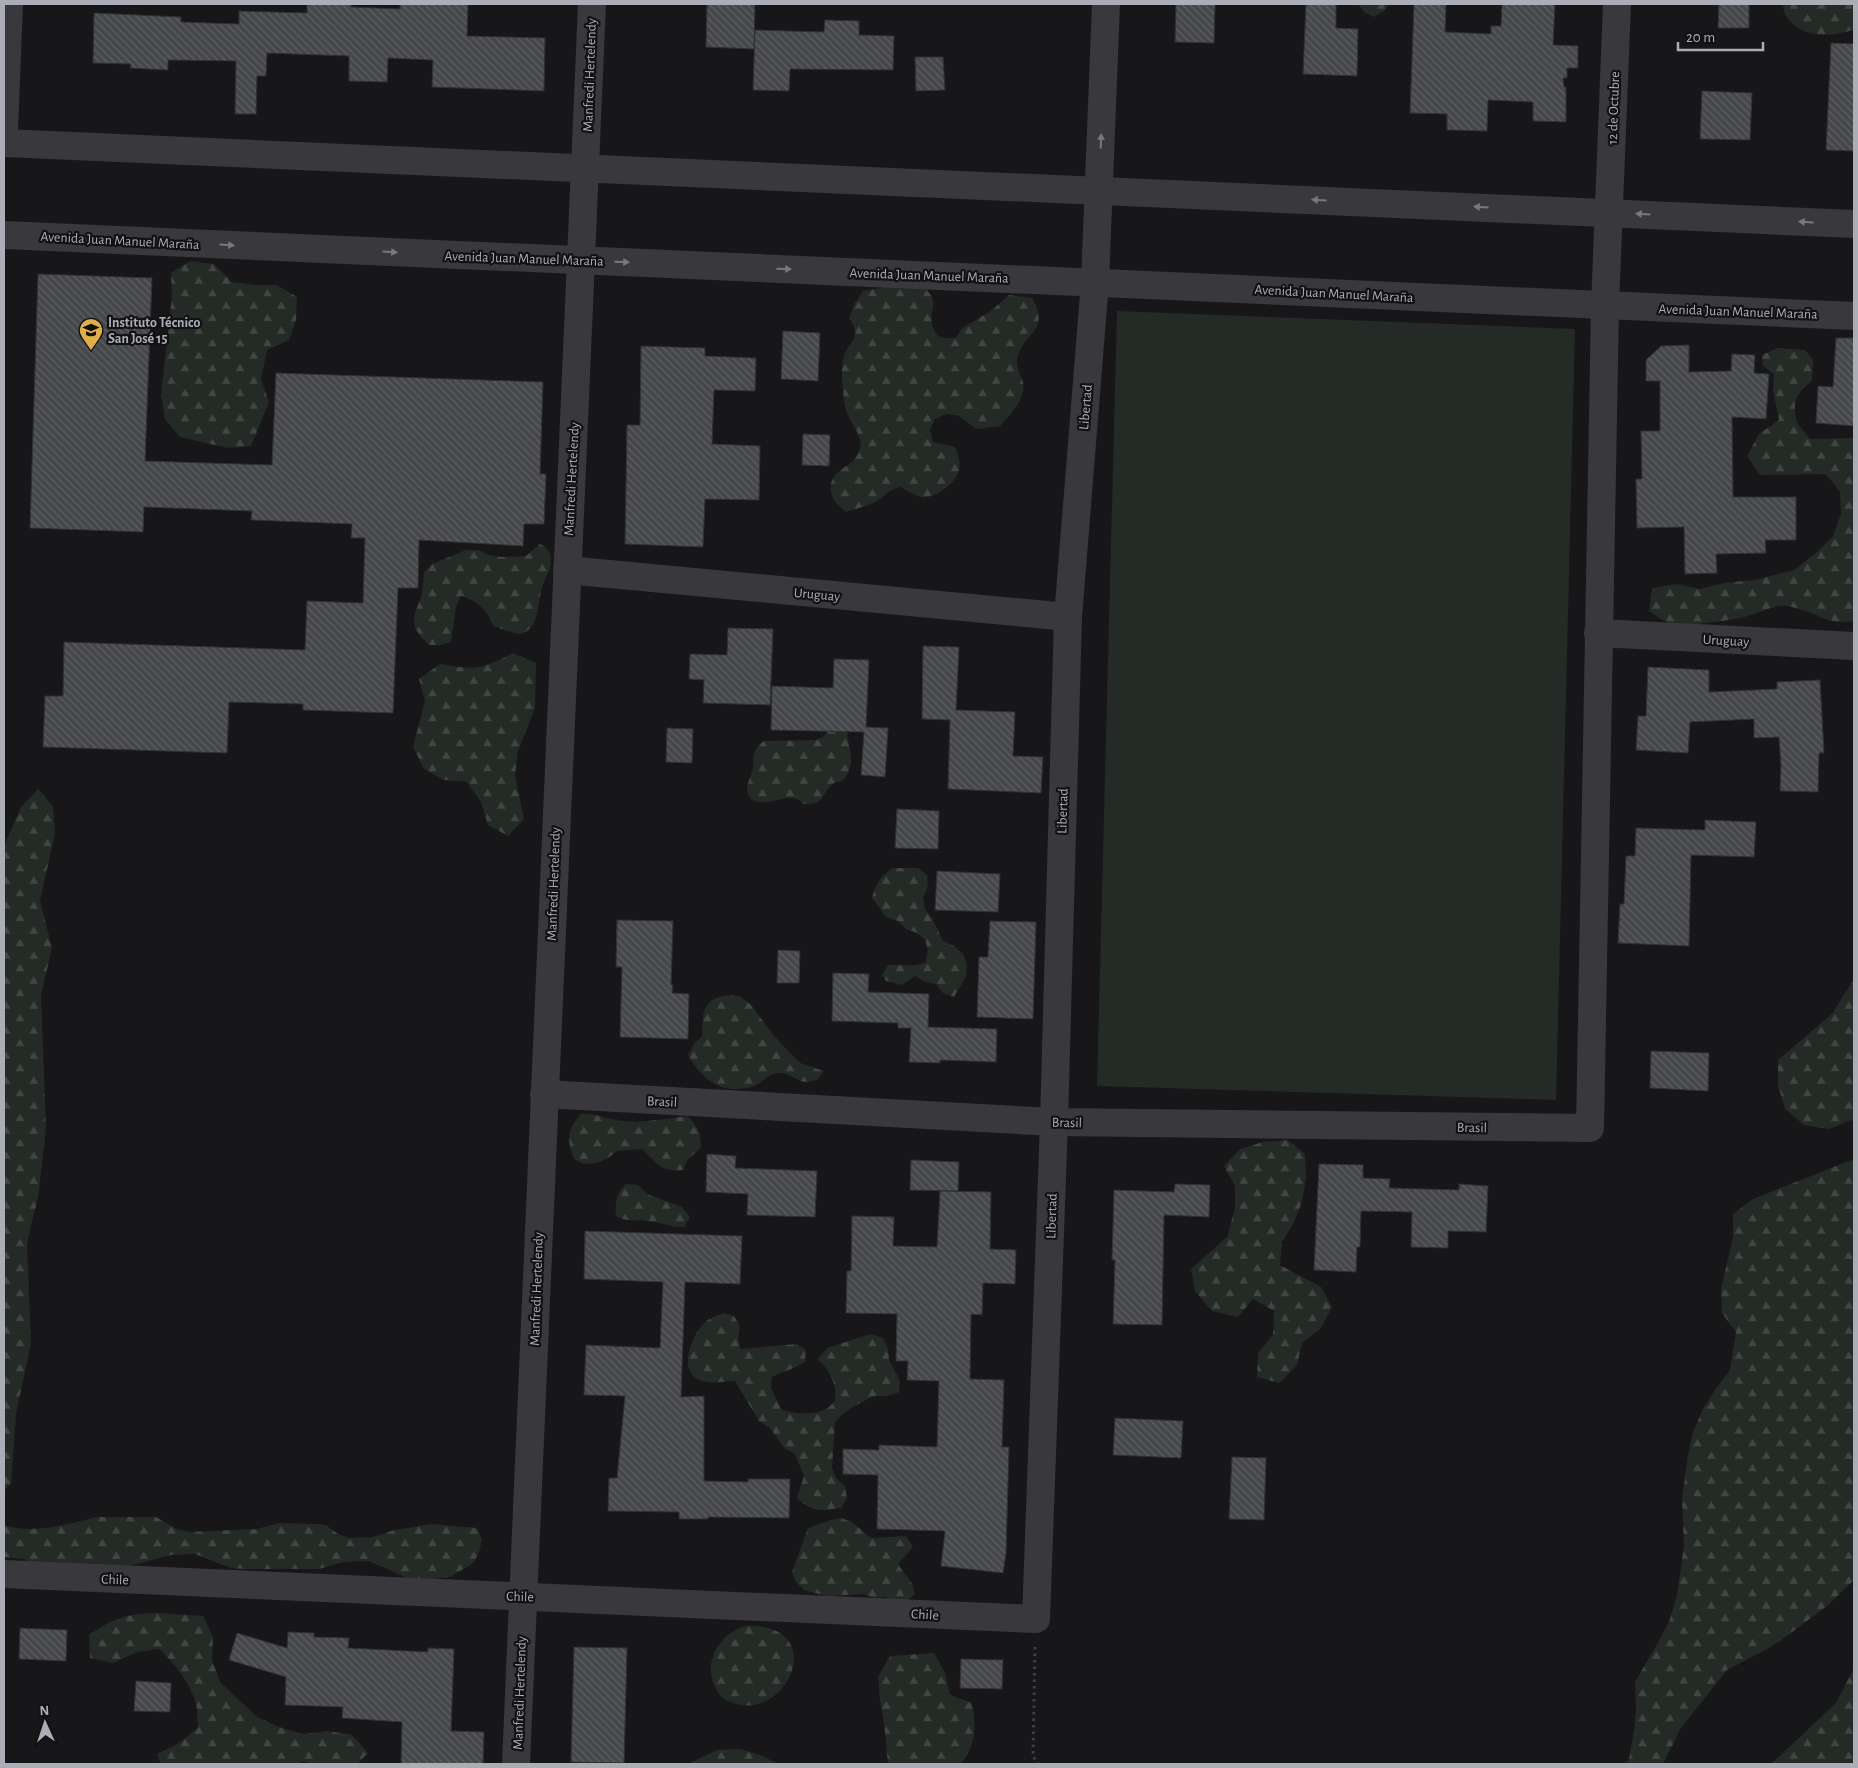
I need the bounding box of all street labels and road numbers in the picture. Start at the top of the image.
street label: Manfredi Hertelendy [581,18,599,132]
street label: 12 de Octubre [1606,71,1622,145]
street label: Avenida Juan Manuel Maraña [40,230,200,252]
street label: Avenida Juan Manuel Maraña [444,249,604,269]
street label: Avenida Juan Manuel Maraña [849,266,1009,286]
street label: Avenida Juan Manuel Maraña [1254,283,1414,305]
street label: Avenida Juan Manuel Maraña [1658,302,1818,322]
street label: Libertad [1077,384,1095,430]
street label: Manfredi Hertelendy [562,422,582,536]
street label: Uruguay [793,586,841,604]
street label: Uruguay [1702,633,1749,649]
street label: Libertad [1055,788,1071,834]
street label: Manfredi Hertelendy [545,827,563,941]
street label: Brasil [646,1094,677,1110]
street label: Brasil [1052,1116,1082,1130]
street label: Brasil [1457,1121,1487,1135]
street label: Libertad [1044,1193,1060,1239]
street label: Manfredi Hertelendy [528,1232,546,1346]
street label: Chile [101,1573,129,1587]
street label: Chile [506,1590,534,1604]
street label: Chile [911,1607,939,1623]
street label: Manfredi Hertelendy [511,1636,529,1750]

